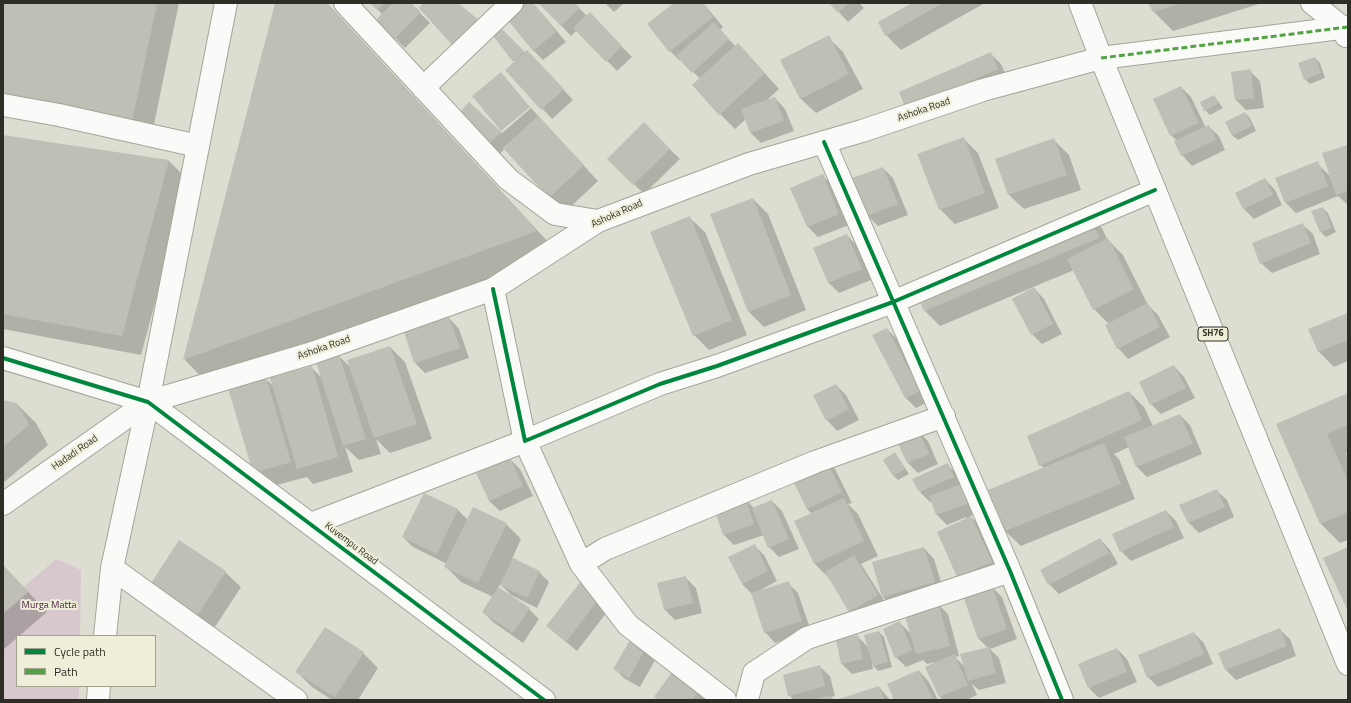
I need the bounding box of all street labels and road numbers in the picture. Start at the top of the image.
street label: Ashoka Road [896,95,952,125]
street label: Ashoka Road [589,197,645,231]
road number: SH76 [1198,327,1228,341]
street label: Ashoka Road [296,333,352,363]
street label: Hadadi Road [50,433,100,473]
street label: Kuvempu Road [322,520,380,568]

